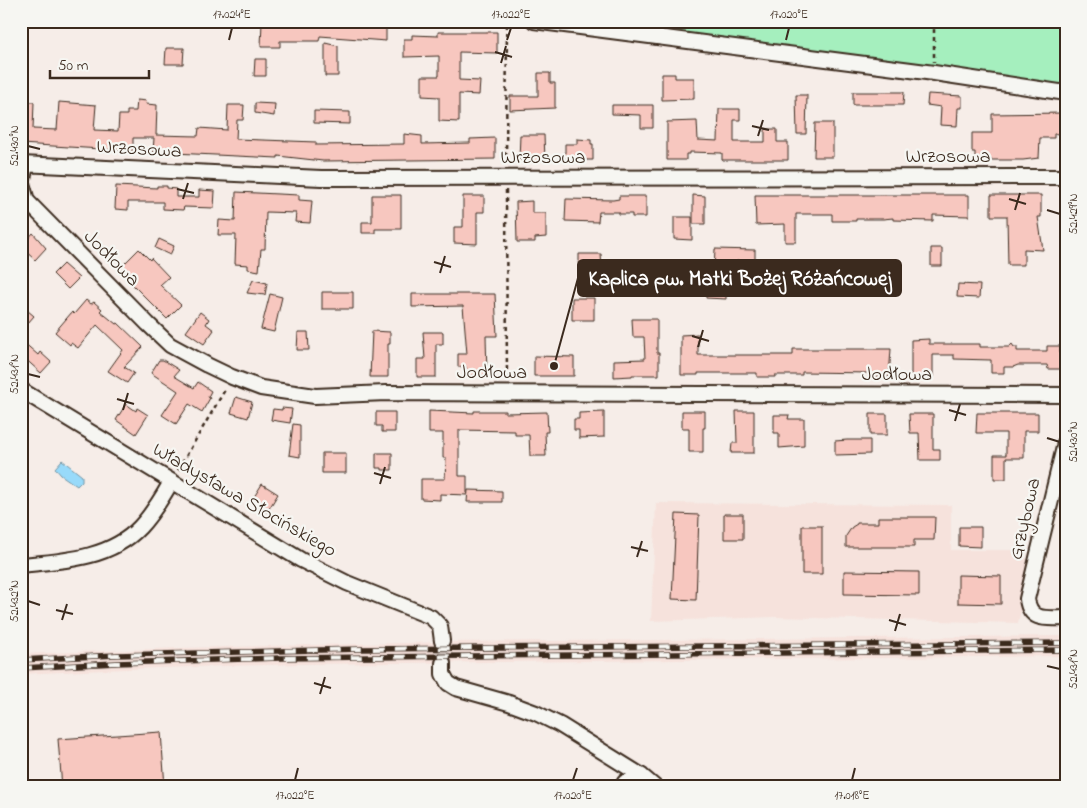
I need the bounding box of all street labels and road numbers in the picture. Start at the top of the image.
street label: Wrzosowa [96,133,182,167]
street label: Wrzosowa [906,143,990,172]
street label: Wrzosowa [501,144,585,173]
street label: Jodłowa [76,224,146,294]
street label: Jodłowa [457,359,527,388]
street label: Jodłowa [862,361,932,390]
street label: Władysława Słocińskiego [146,436,342,567]
street label: Grzybowa [1003,475,1049,563]

